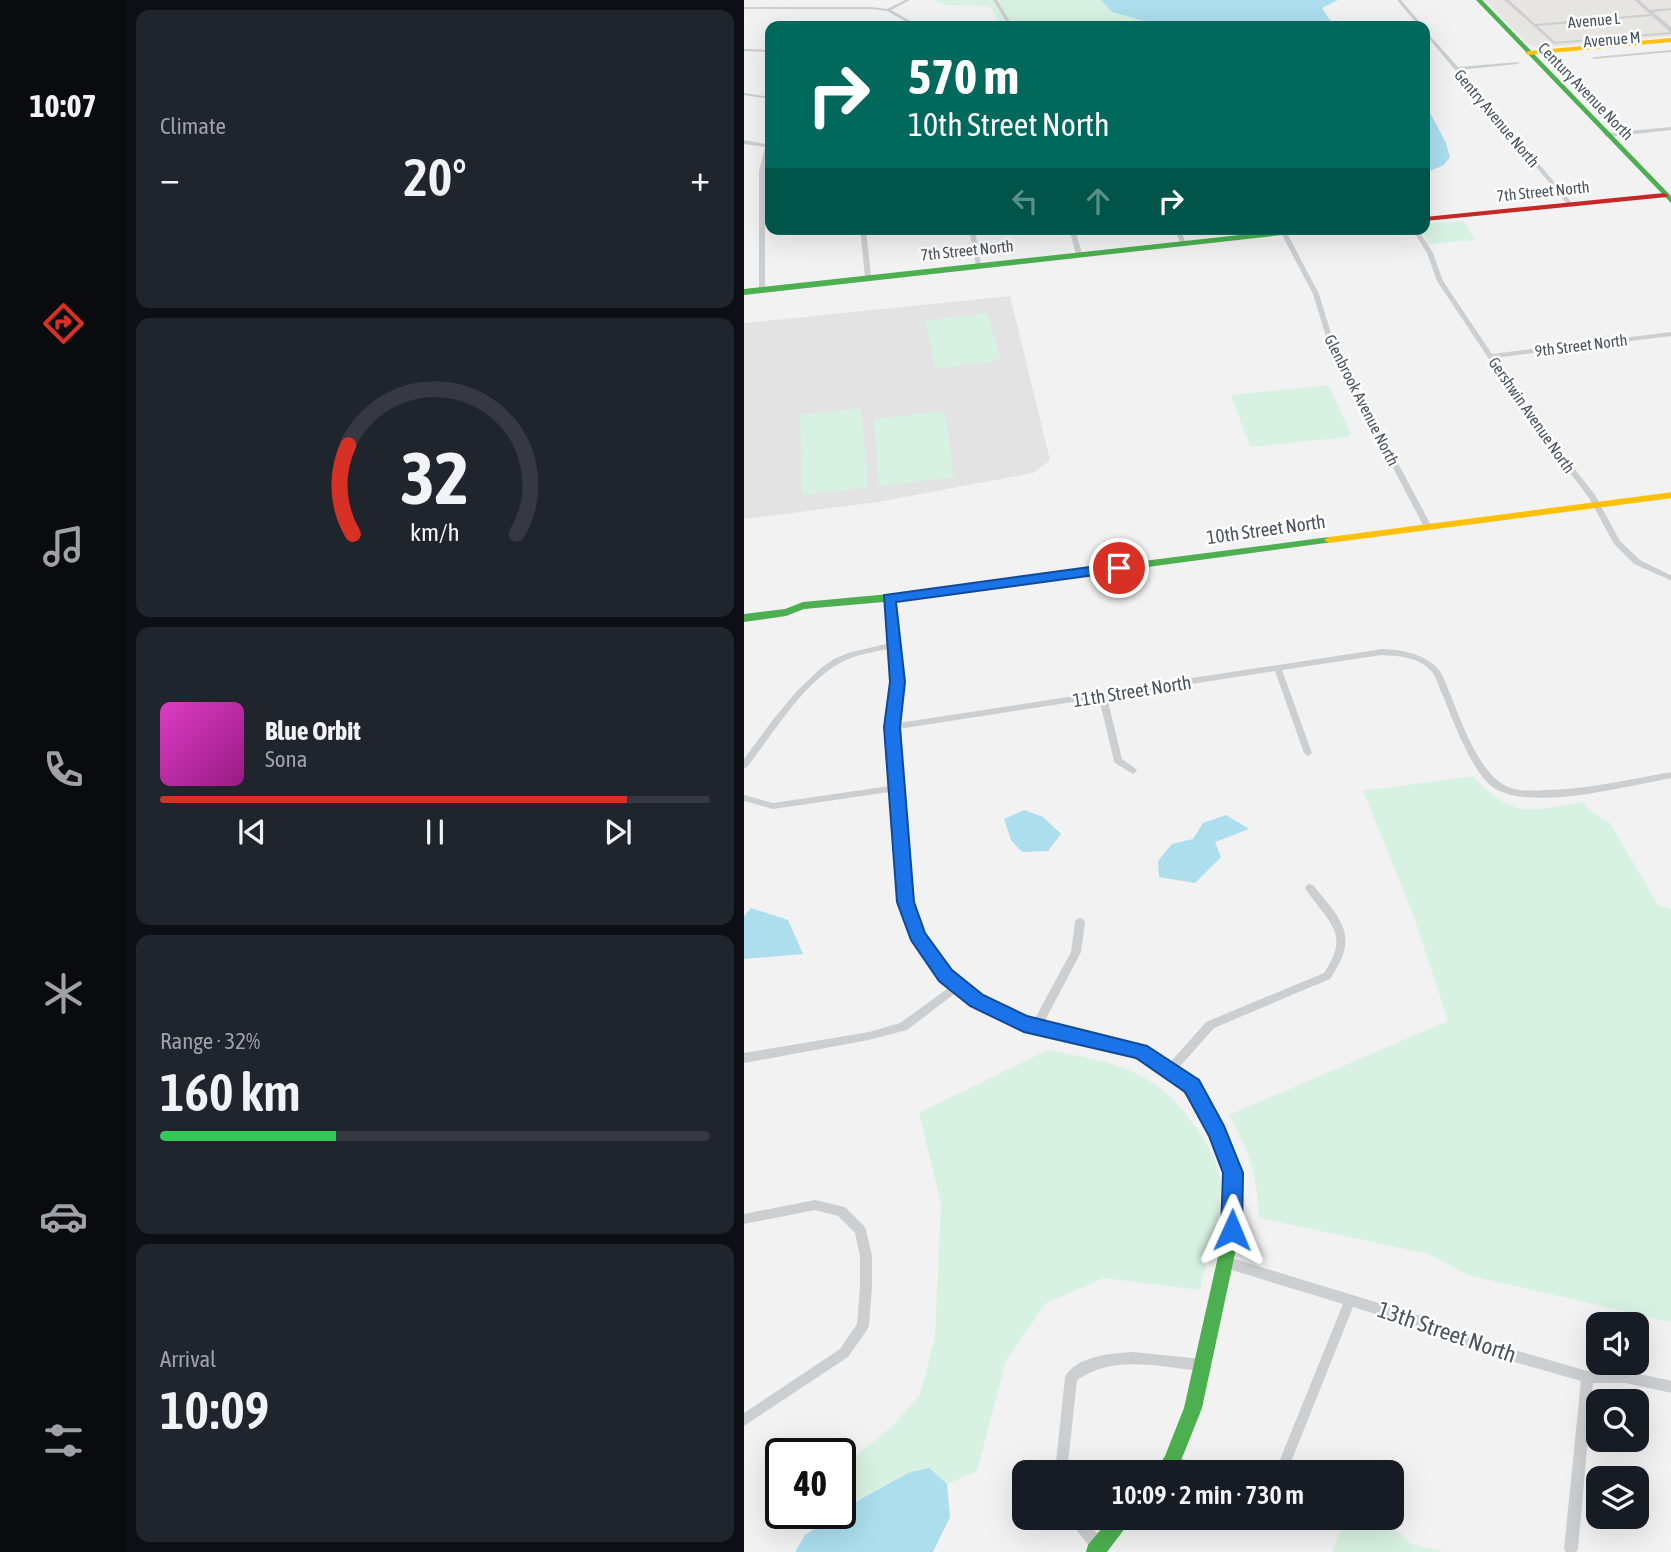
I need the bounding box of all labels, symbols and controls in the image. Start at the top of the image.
street label: Avenue L [1567,9,1622,31]
street label: Avenue M [1583,28,1641,50]
street label: Century Avenue North [1534,39,1637,144]
text: 570 m [908,48,1019,104]
icon: right [793,49,884,140]
street label: Gentry Avenue North [1450,65,1543,171]
text: 10:07 [29,87,97,124]
text: 10th Street North [908,106,1110,143]
text: Climate [160,113,226,139]
text: 20° [403,147,467,207]
text: − [160,156,180,199]
text: + [690,156,710,199]
street label: 7th Street North [1496,177,1590,205]
icon: left [1006,182,1044,220]
icon: ahead [1079,182,1117,220]
icon: right [1152,182,1190,220]
street label: 7th Street North [920,236,1014,264]
icon: directions [39,299,88,348]
street label: 9th Street North [1534,330,1628,360]
street label: Glenbrook Avenue North [1321,332,1403,468]
street label: Gershwin Avenue North [1485,354,1579,476]
text: 32 [401,436,469,519]
street label: 10th Street North [1205,510,1327,548]
text: km/h [410,517,460,545]
icon: music [39,522,88,571]
pin [1089,538,1149,598]
icon: arrive [1100,549,1138,587]
street label: 11th Street North [1071,671,1193,711]
text: Blue Orbit [265,716,361,746]
icon: phone [39,745,88,794]
text: Sona [265,746,307,772]
icon: previous [233,813,271,851]
icon: pause [416,813,454,851]
icon: next [599,813,637,851]
icon: climate [39,969,88,1018]
text: Range · 32% [160,1028,260,1054]
text: 160 km [160,1062,301,1122]
icon: car [39,1192,88,1241]
position arrow [1195,1193,1269,1267]
street label: 13th Street North [1374,1296,1520,1368]
map controls [1586,1312,1649,1529]
button: sound [1586,1312,1649,1375]
text: Arrival [160,1346,216,1372]
text: 10:09 [160,1380,269,1440]
button: search [1586,1389,1649,1452]
icon: filters [39,1416,88,1465]
speed limit sign: 40 [765,1438,856,1529]
button: layers [1586,1466,1649,1529]
text: 10:09 · 2 min · 730 m [1112,1480,1304,1510]

